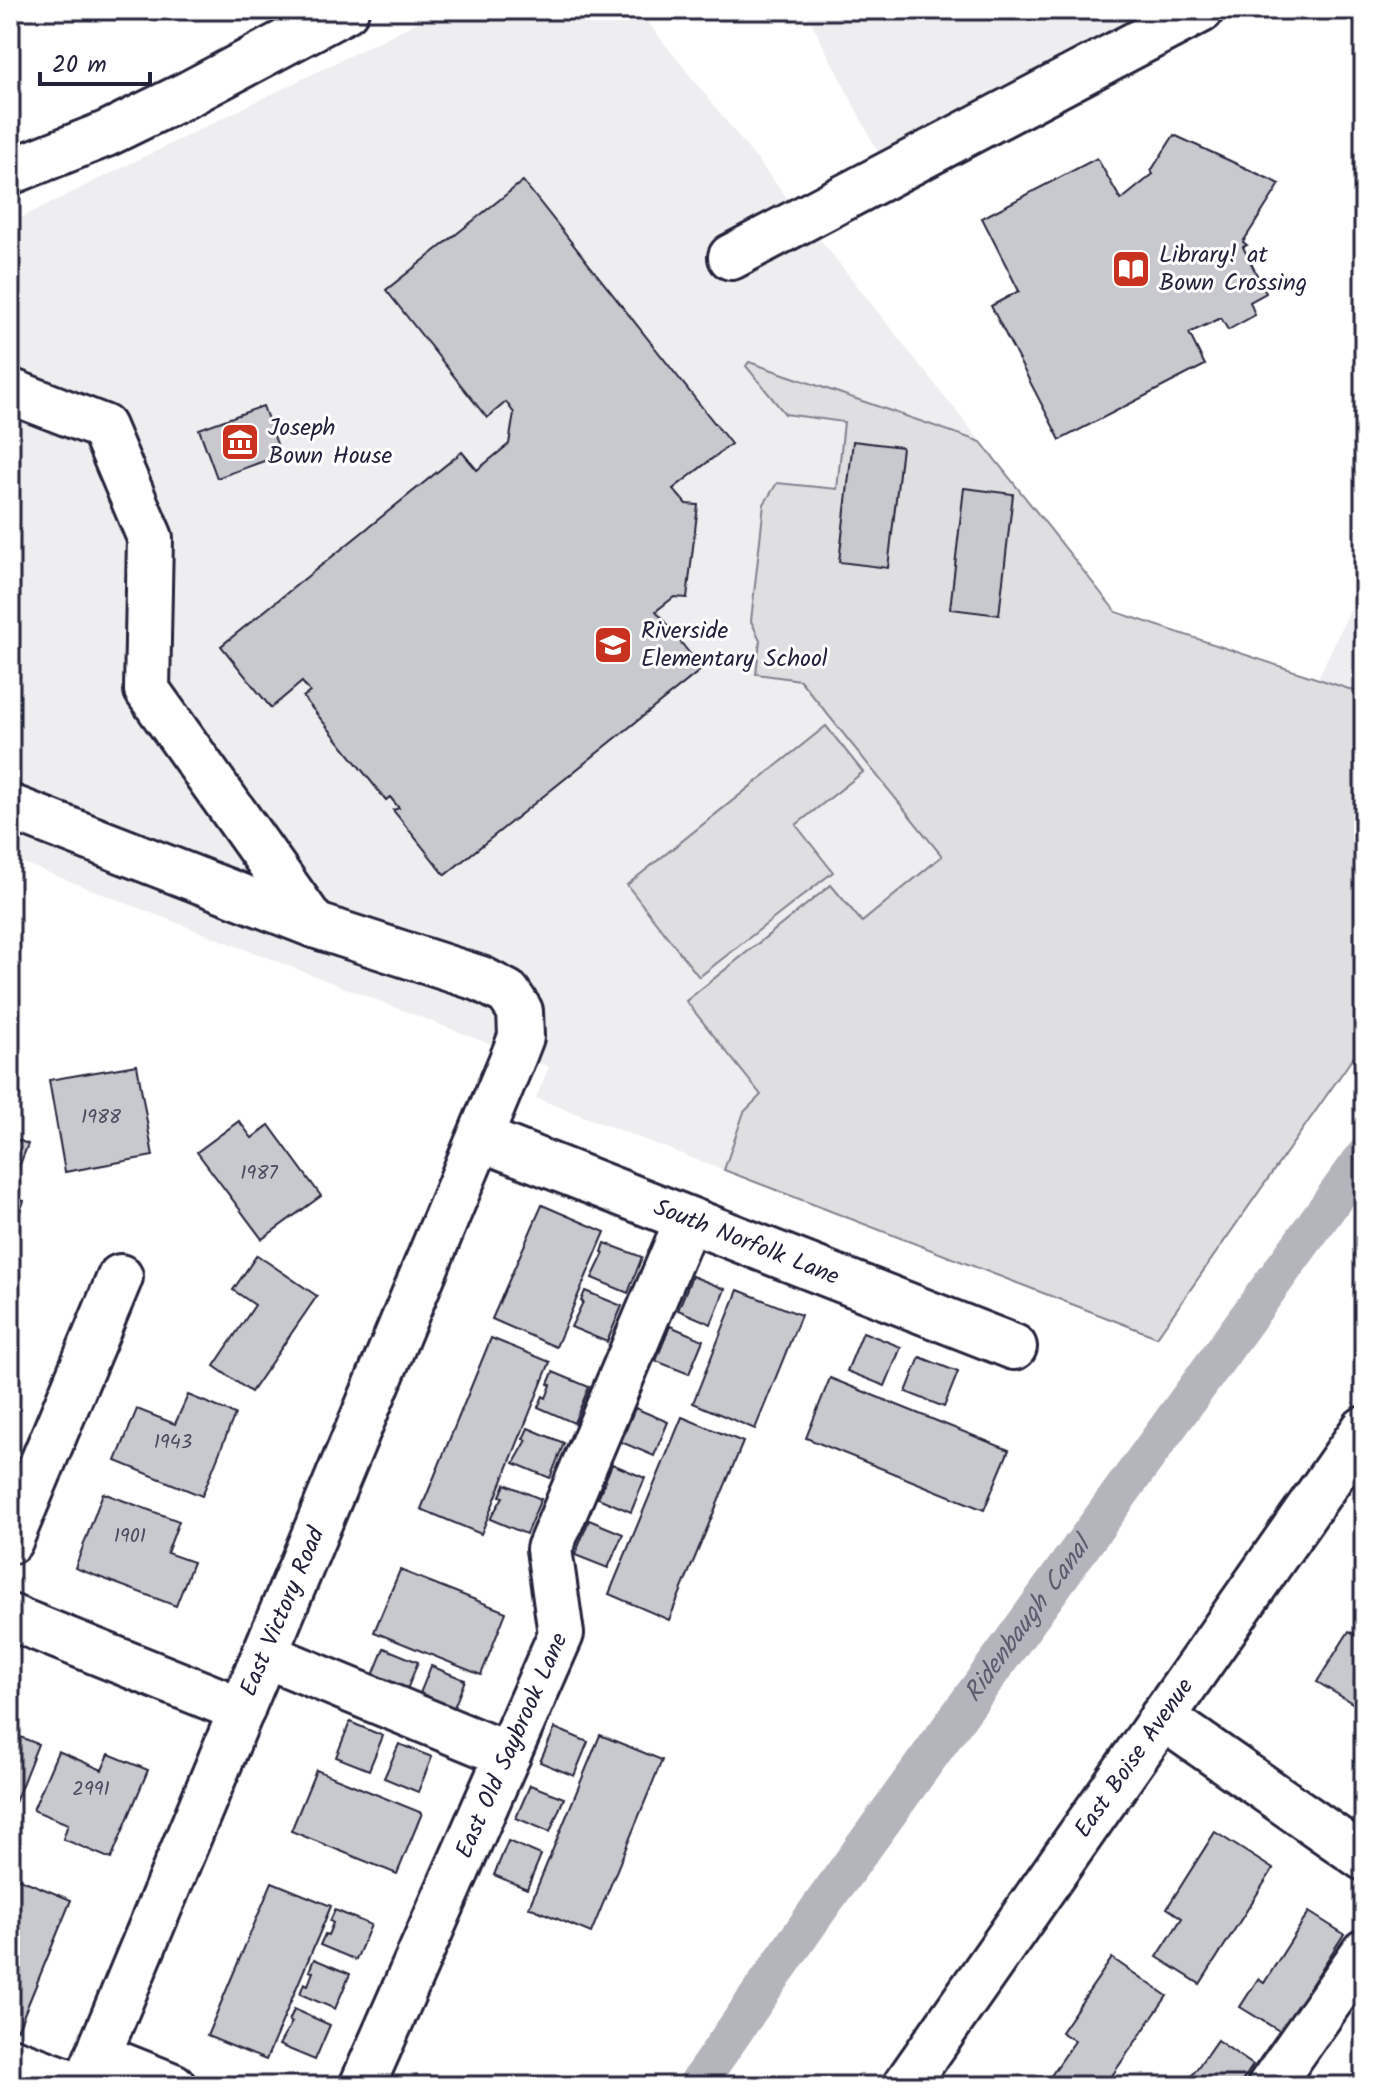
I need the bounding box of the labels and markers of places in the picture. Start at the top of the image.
place label: Library! at Bown Crossing [1159,236,1307,303]
library icon: Library! at Bown Crossing [1110,248,1152,290]
place label: Joseph Bown House [268,409,392,476]
museum icon: Joseph Bown House [219,421,261,463]
place label: Riverside Elementary School [641,612,828,679]
school or university icon: Riverside Elementary School [592,624,634,666]

